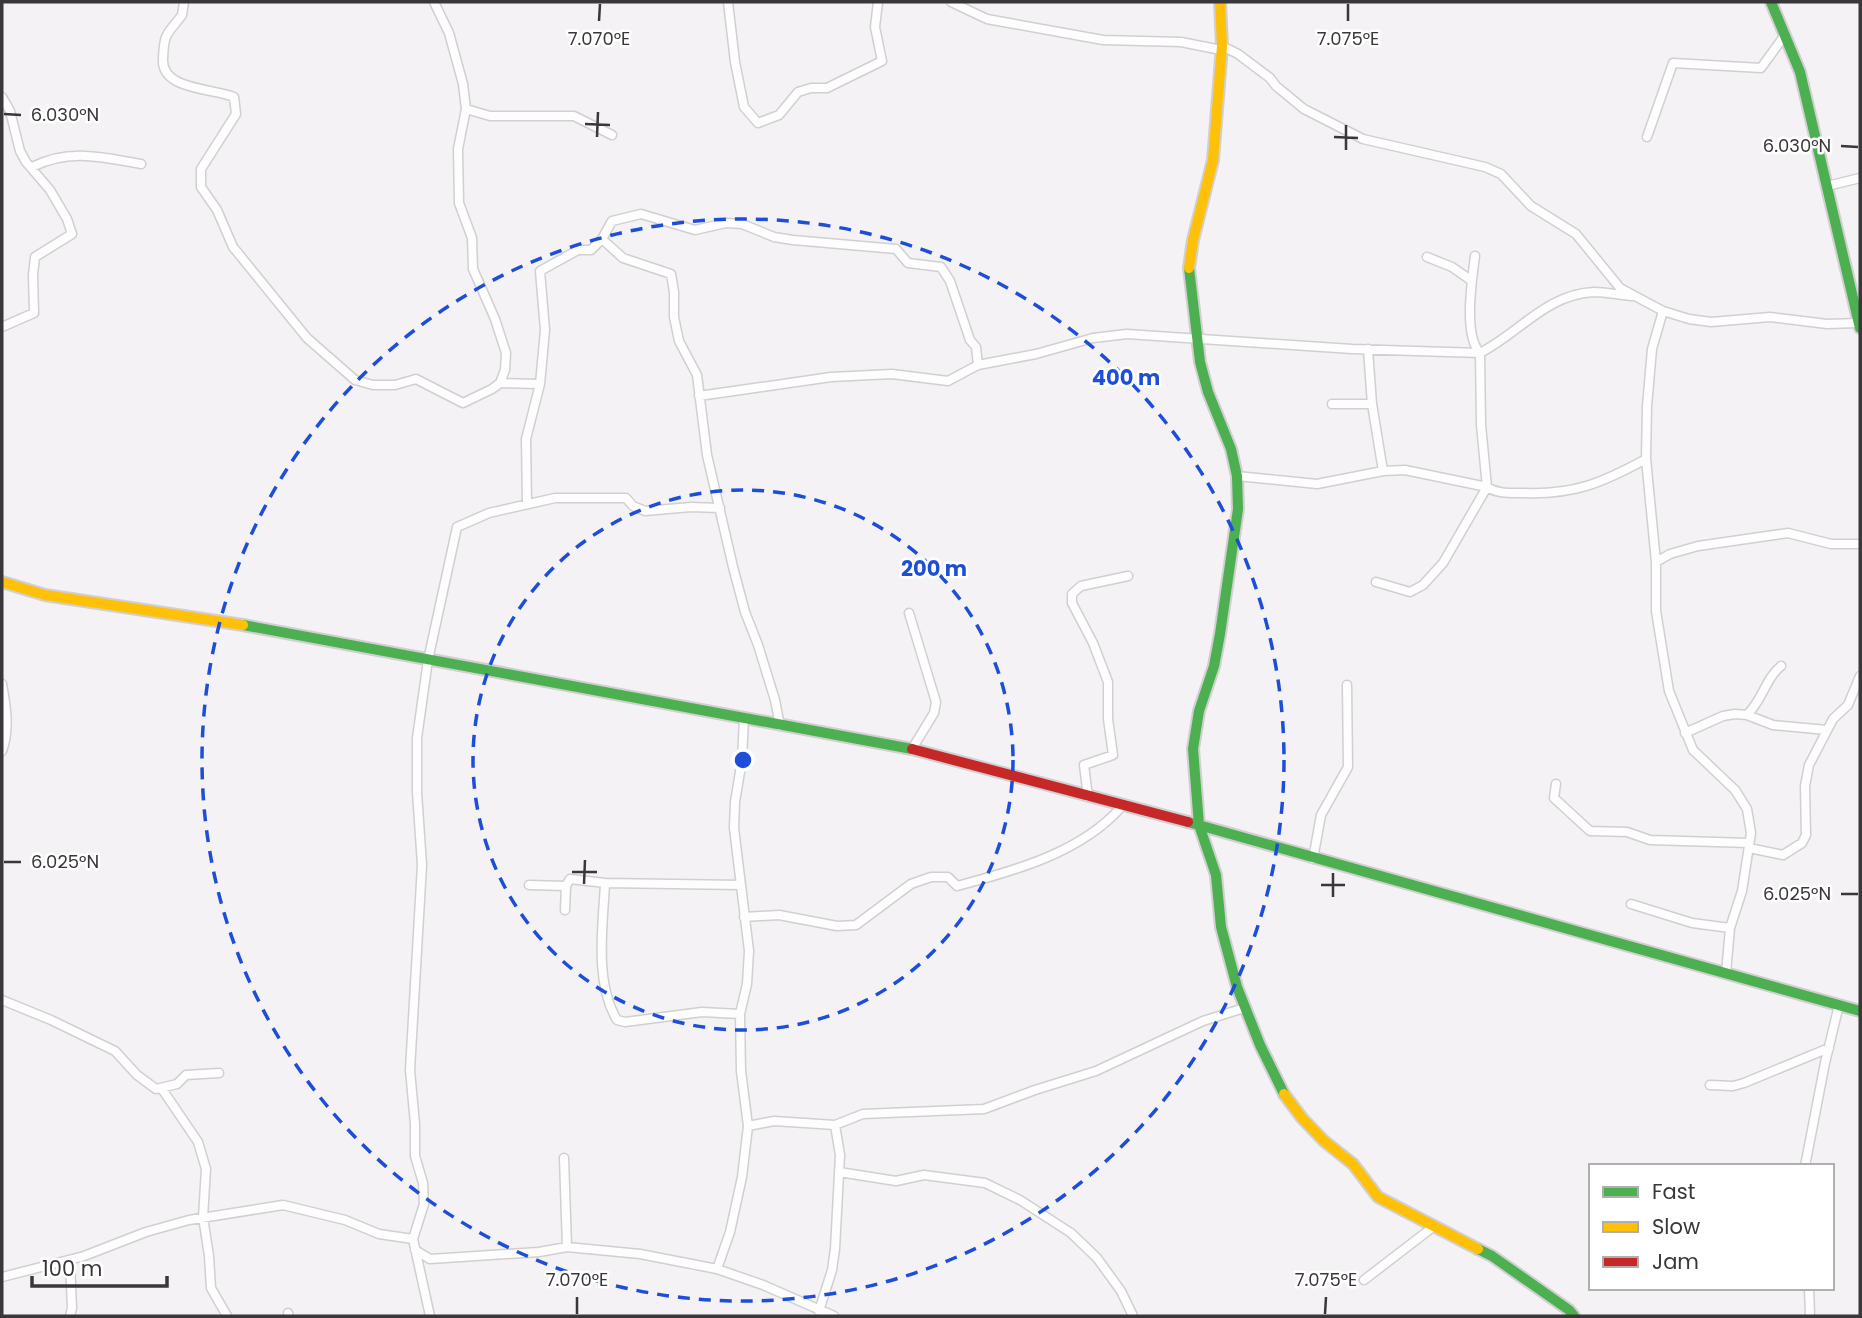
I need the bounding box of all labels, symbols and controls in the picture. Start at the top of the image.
text: 7.070°E [568,26,630,51]
text: 7.075°E [1317,26,1379,51]
text: 6.030°N [31,102,99,127]
text: 6.030°N [1763,133,1831,158]
text: 400 m [1092,363,1160,392]
text: 200 m [901,554,967,583]
centre of rings [731,748,755,772]
text: 6.025°N [31,849,99,874]
text: 6.025°N [1763,881,1831,906]
legend [1589,1164,1834,1290]
text: Fast [1652,1177,1695,1206]
text: Slow [1652,1212,1700,1241]
scale bar [32,1244,166,1288]
text: Jam [1652,1247,1699,1276]
text: 100 m [42,1254,102,1283]
text: 7.070°E [546,1267,608,1292]
text: 7.075°E [1295,1267,1357,1292]

